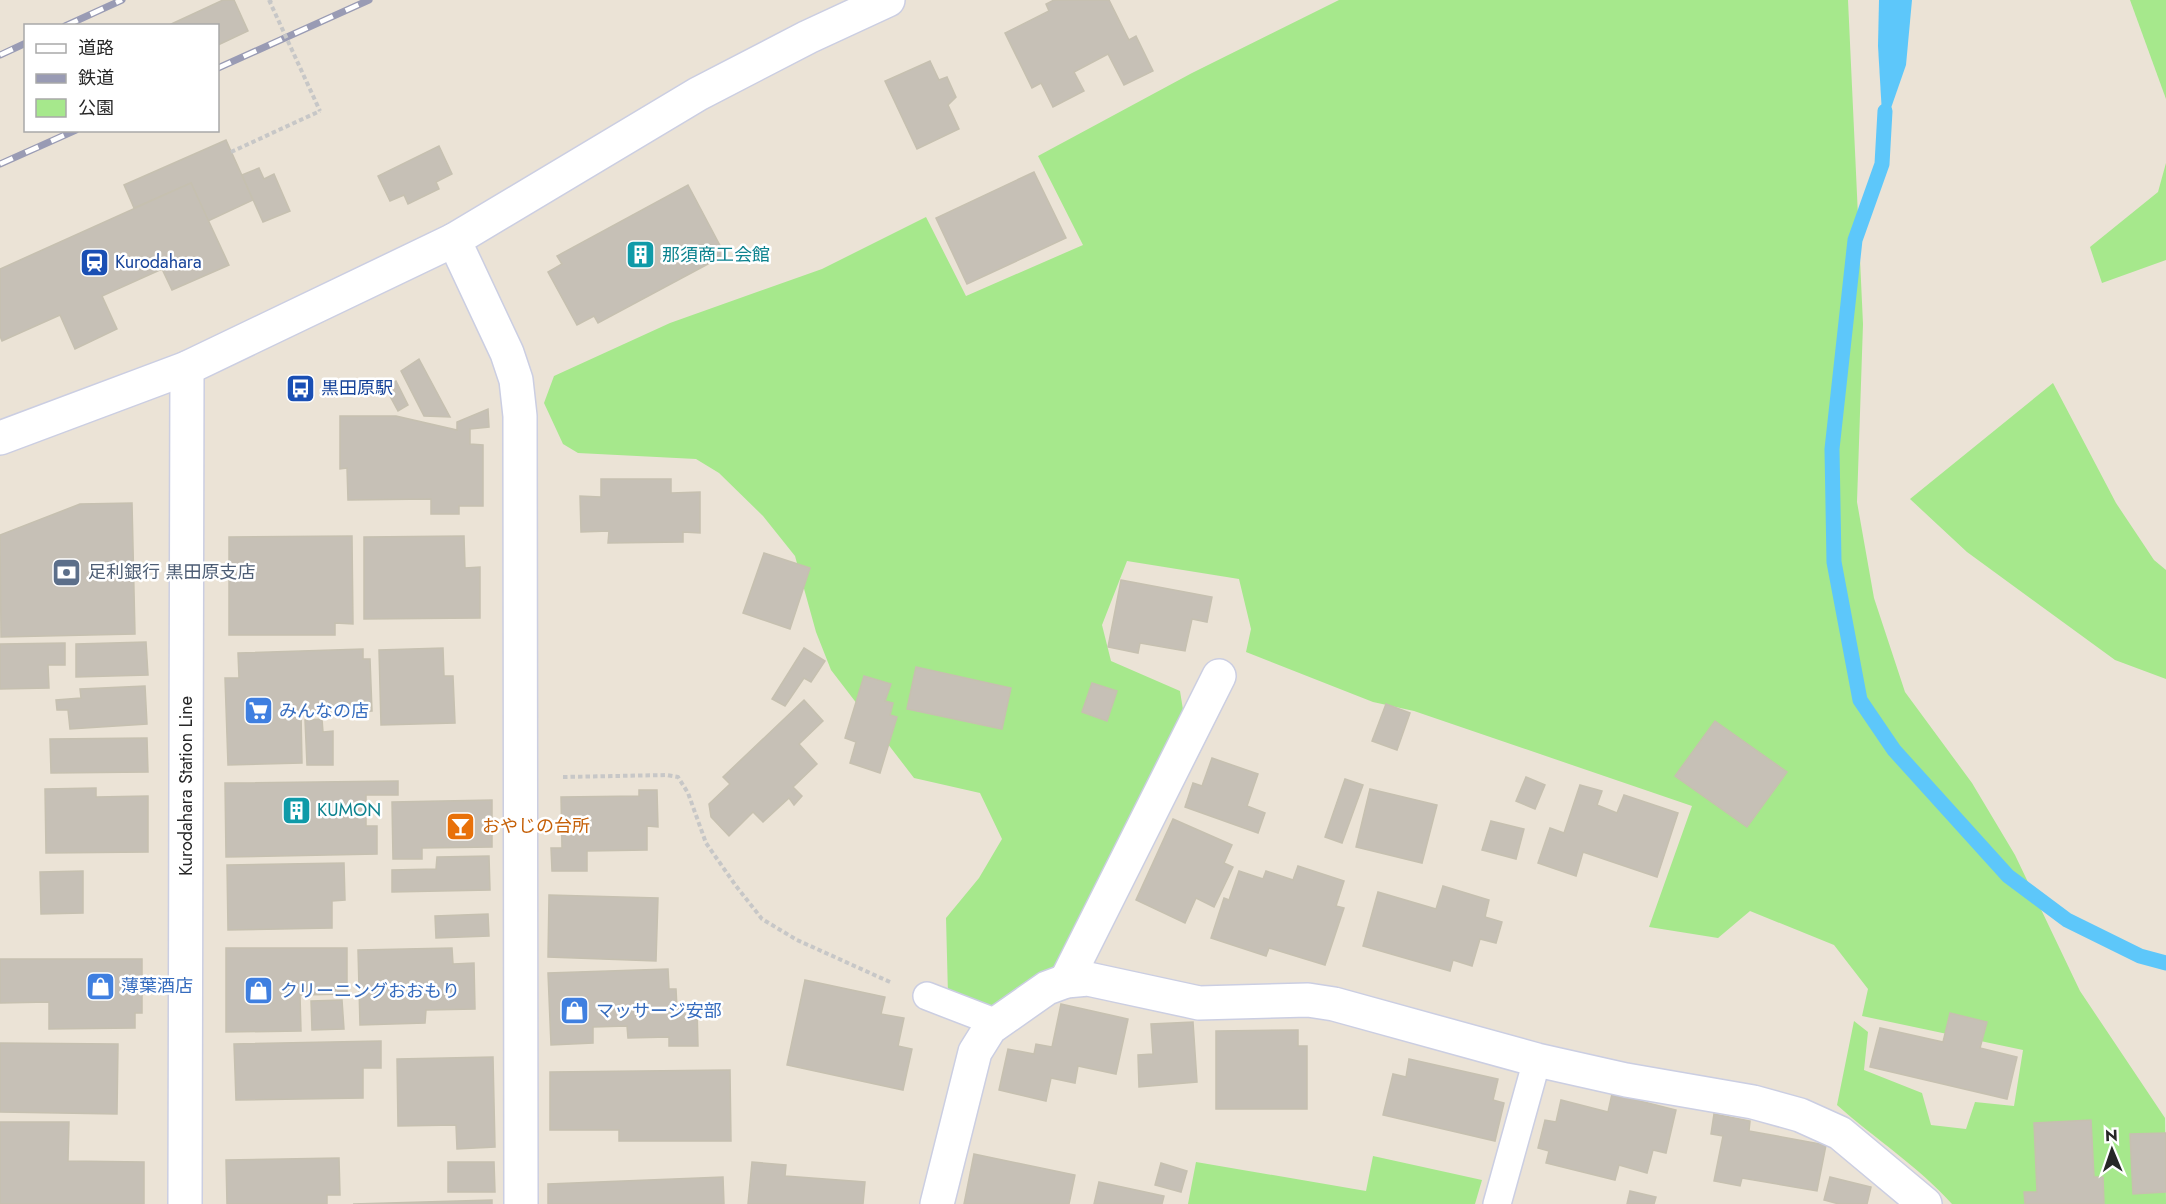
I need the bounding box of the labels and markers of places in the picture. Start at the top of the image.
building icon: 那須商工会館 [625,239,657,271]
place label: 那須商工会館 [662,242,770,268]
station icon: Kurodahara [78,246,110,278]
place label: Kurodahara [115,249,202,275]
bus stop icon: 黒田原駅 [284,372,316,404]
place label: 黒田原駅 [321,375,393,401]
bank icon: 足利銀行 黒田原支店 [51,556,83,588]
place label: 足利銀行 黒田原支店 [88,559,255,585]
supermarket icon: みんなの店 [242,695,274,727]
place label: みんなの店 [279,698,369,724]
building icon: KUMON [280,794,312,826]
place label: KUMON [317,797,381,823]
bar icon: おやじの台所 [445,810,477,842]
place label: おやじの台所 [482,813,590,839]
shop icon: 薄葉酒店 [84,970,116,1002]
place label: 薄葉酒店 [121,973,193,999]
shop icon: クリーニングおおもり [243,975,275,1007]
place label: クリーニングおおもり [280,978,460,1004]
shop icon: マッサージ安部 [559,995,591,1027]
place label: マッサージ安部 [596,998,722,1024]

